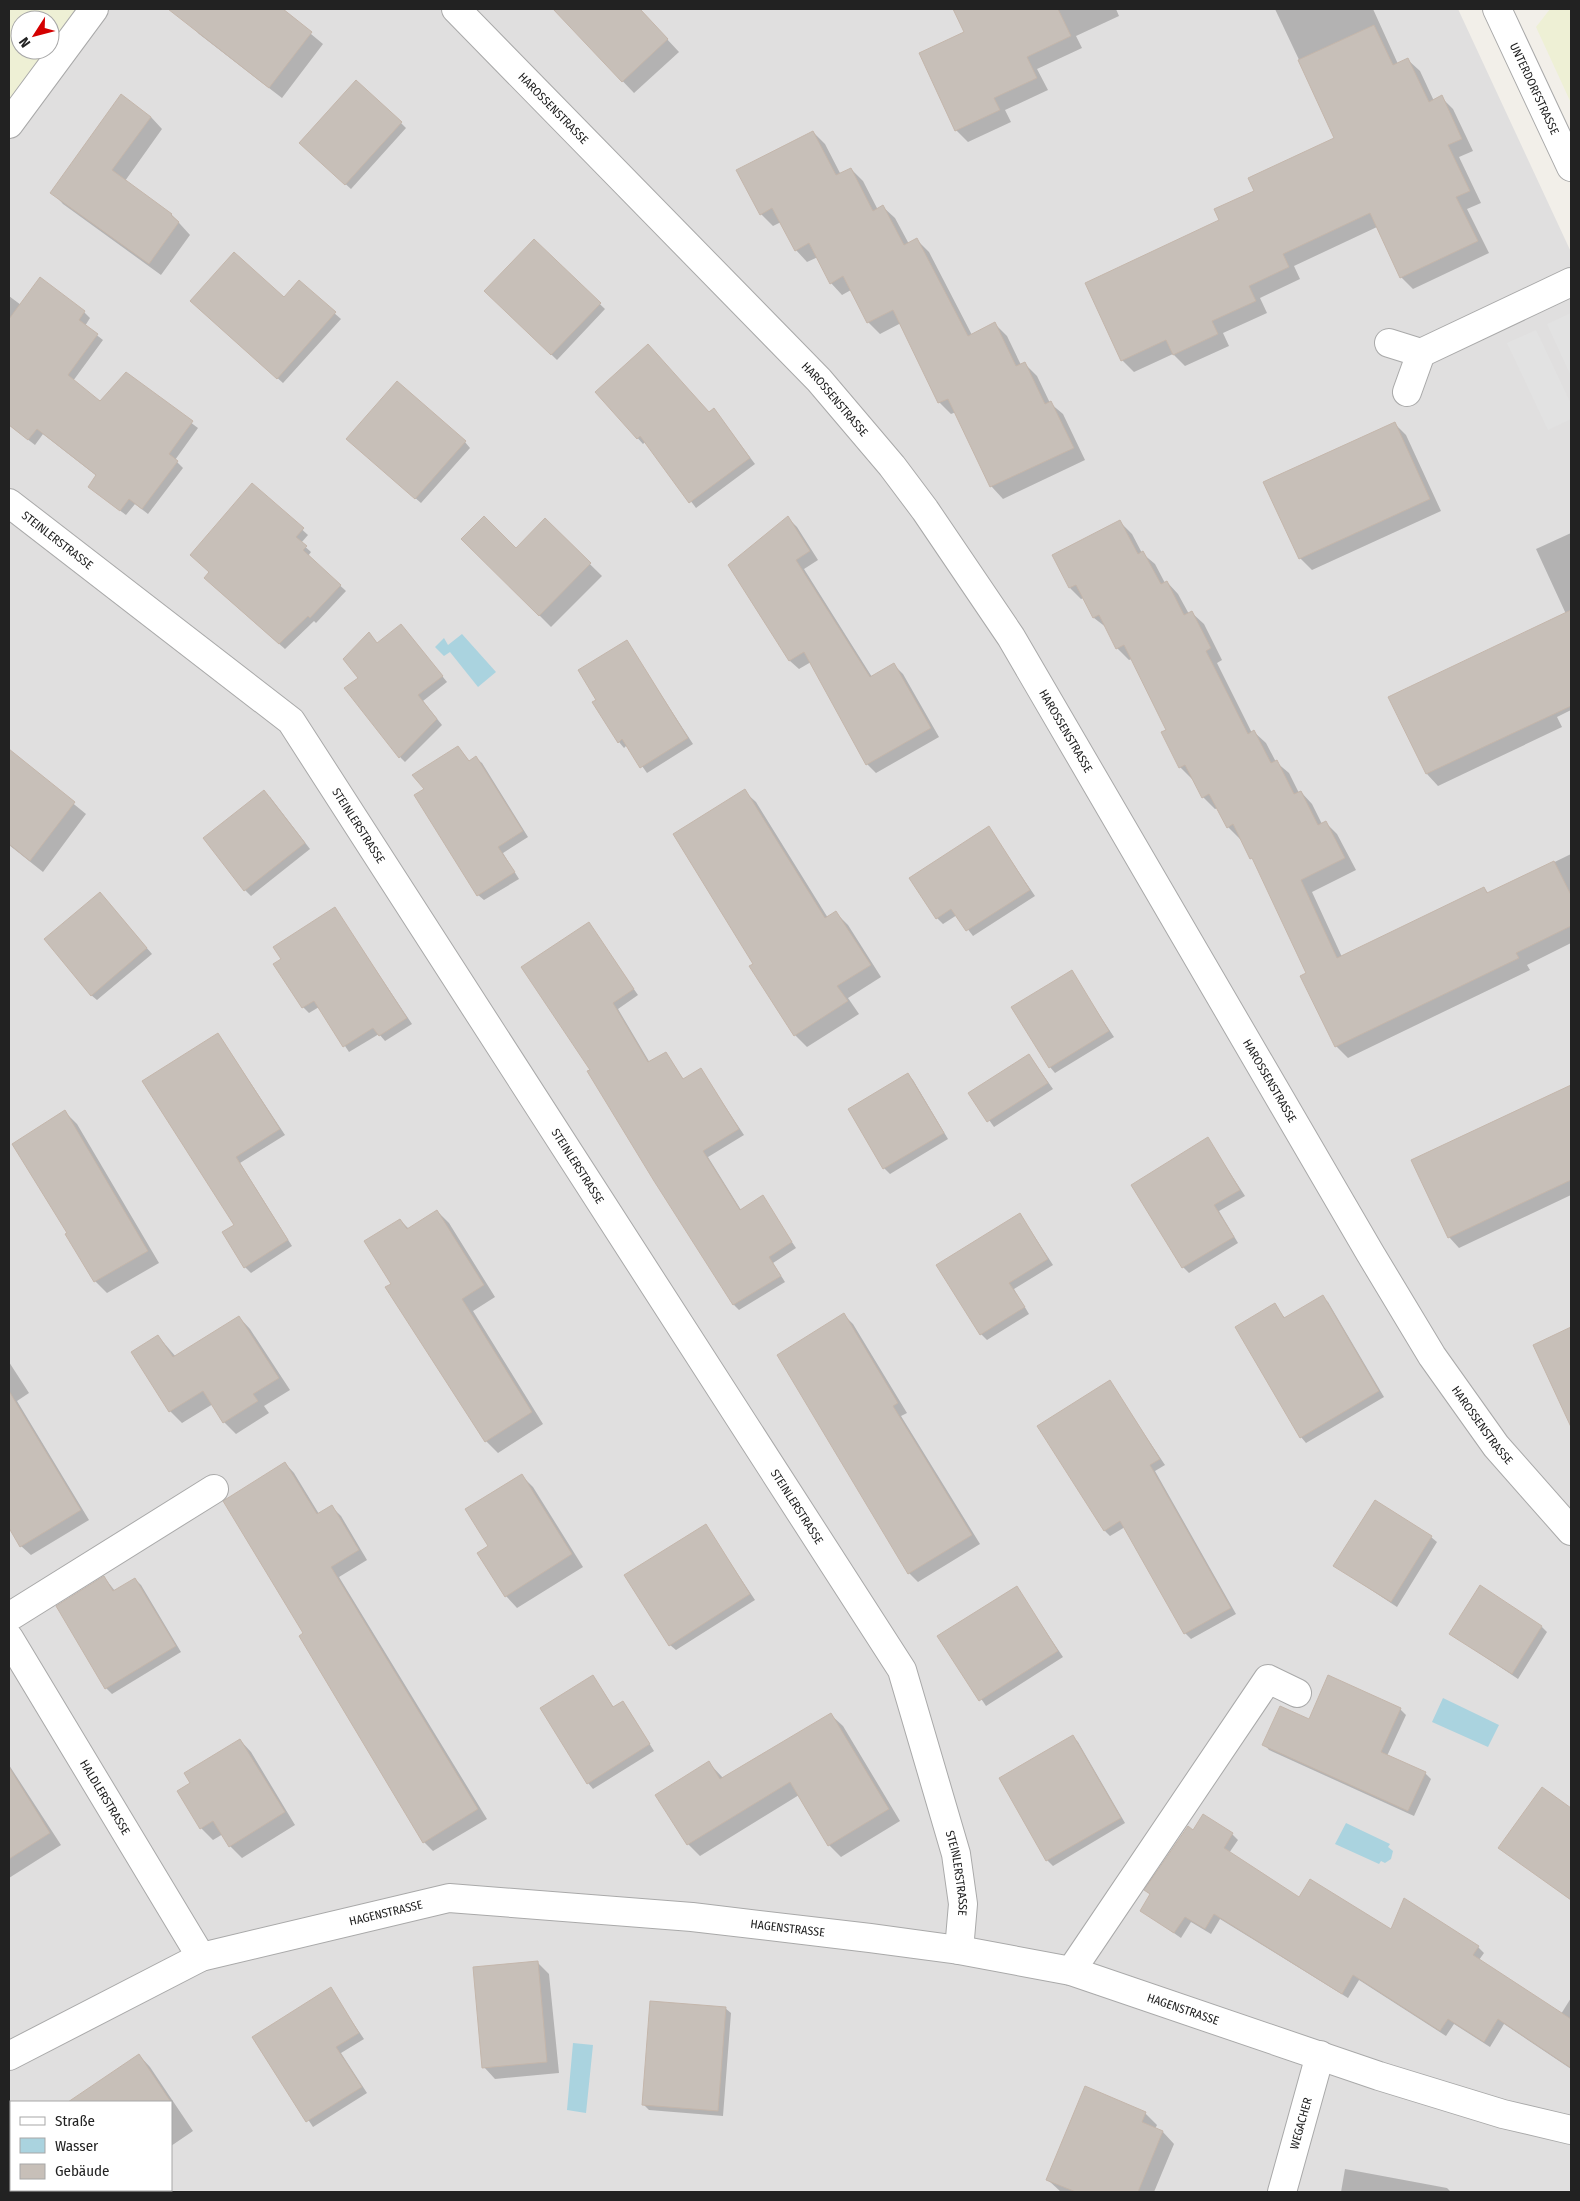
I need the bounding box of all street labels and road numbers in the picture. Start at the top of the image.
street label: UNTERDORFSTRASSE [1507,41,1562,137]
street label: HAROSSENSTRASSE [515,70,591,147]
street label: HAROSSENSTRASSE [799,359,871,440]
street label: STEINLERSTRASSE [19,508,96,572]
street label: HAROSSENSTRASSE [1036,687,1096,775]
street label: STEINLERSTRASSE [329,786,388,866]
street label: HAROSSENSTRASSE [1240,1037,1300,1125]
street label: STEINLERSTRASSE [548,1126,607,1207]
street label: HAROSSENSTRASSE [1449,1383,1516,1467]
street label: STEINLERSTRASSE [768,1467,826,1547]
street label: HALDLERSTRASSE [77,1757,133,1838]
street label: STEINLERSTRASSE [943,1829,970,1917]
street label: HAGENSTRASSE [348,1897,424,1929]
street label: HAGENSTRASSE [750,1917,826,1940]
street label: HAGENSTRASSE [1145,1990,1221,2028]
street label: WEGACHER [1287,2096,1315,2151]

